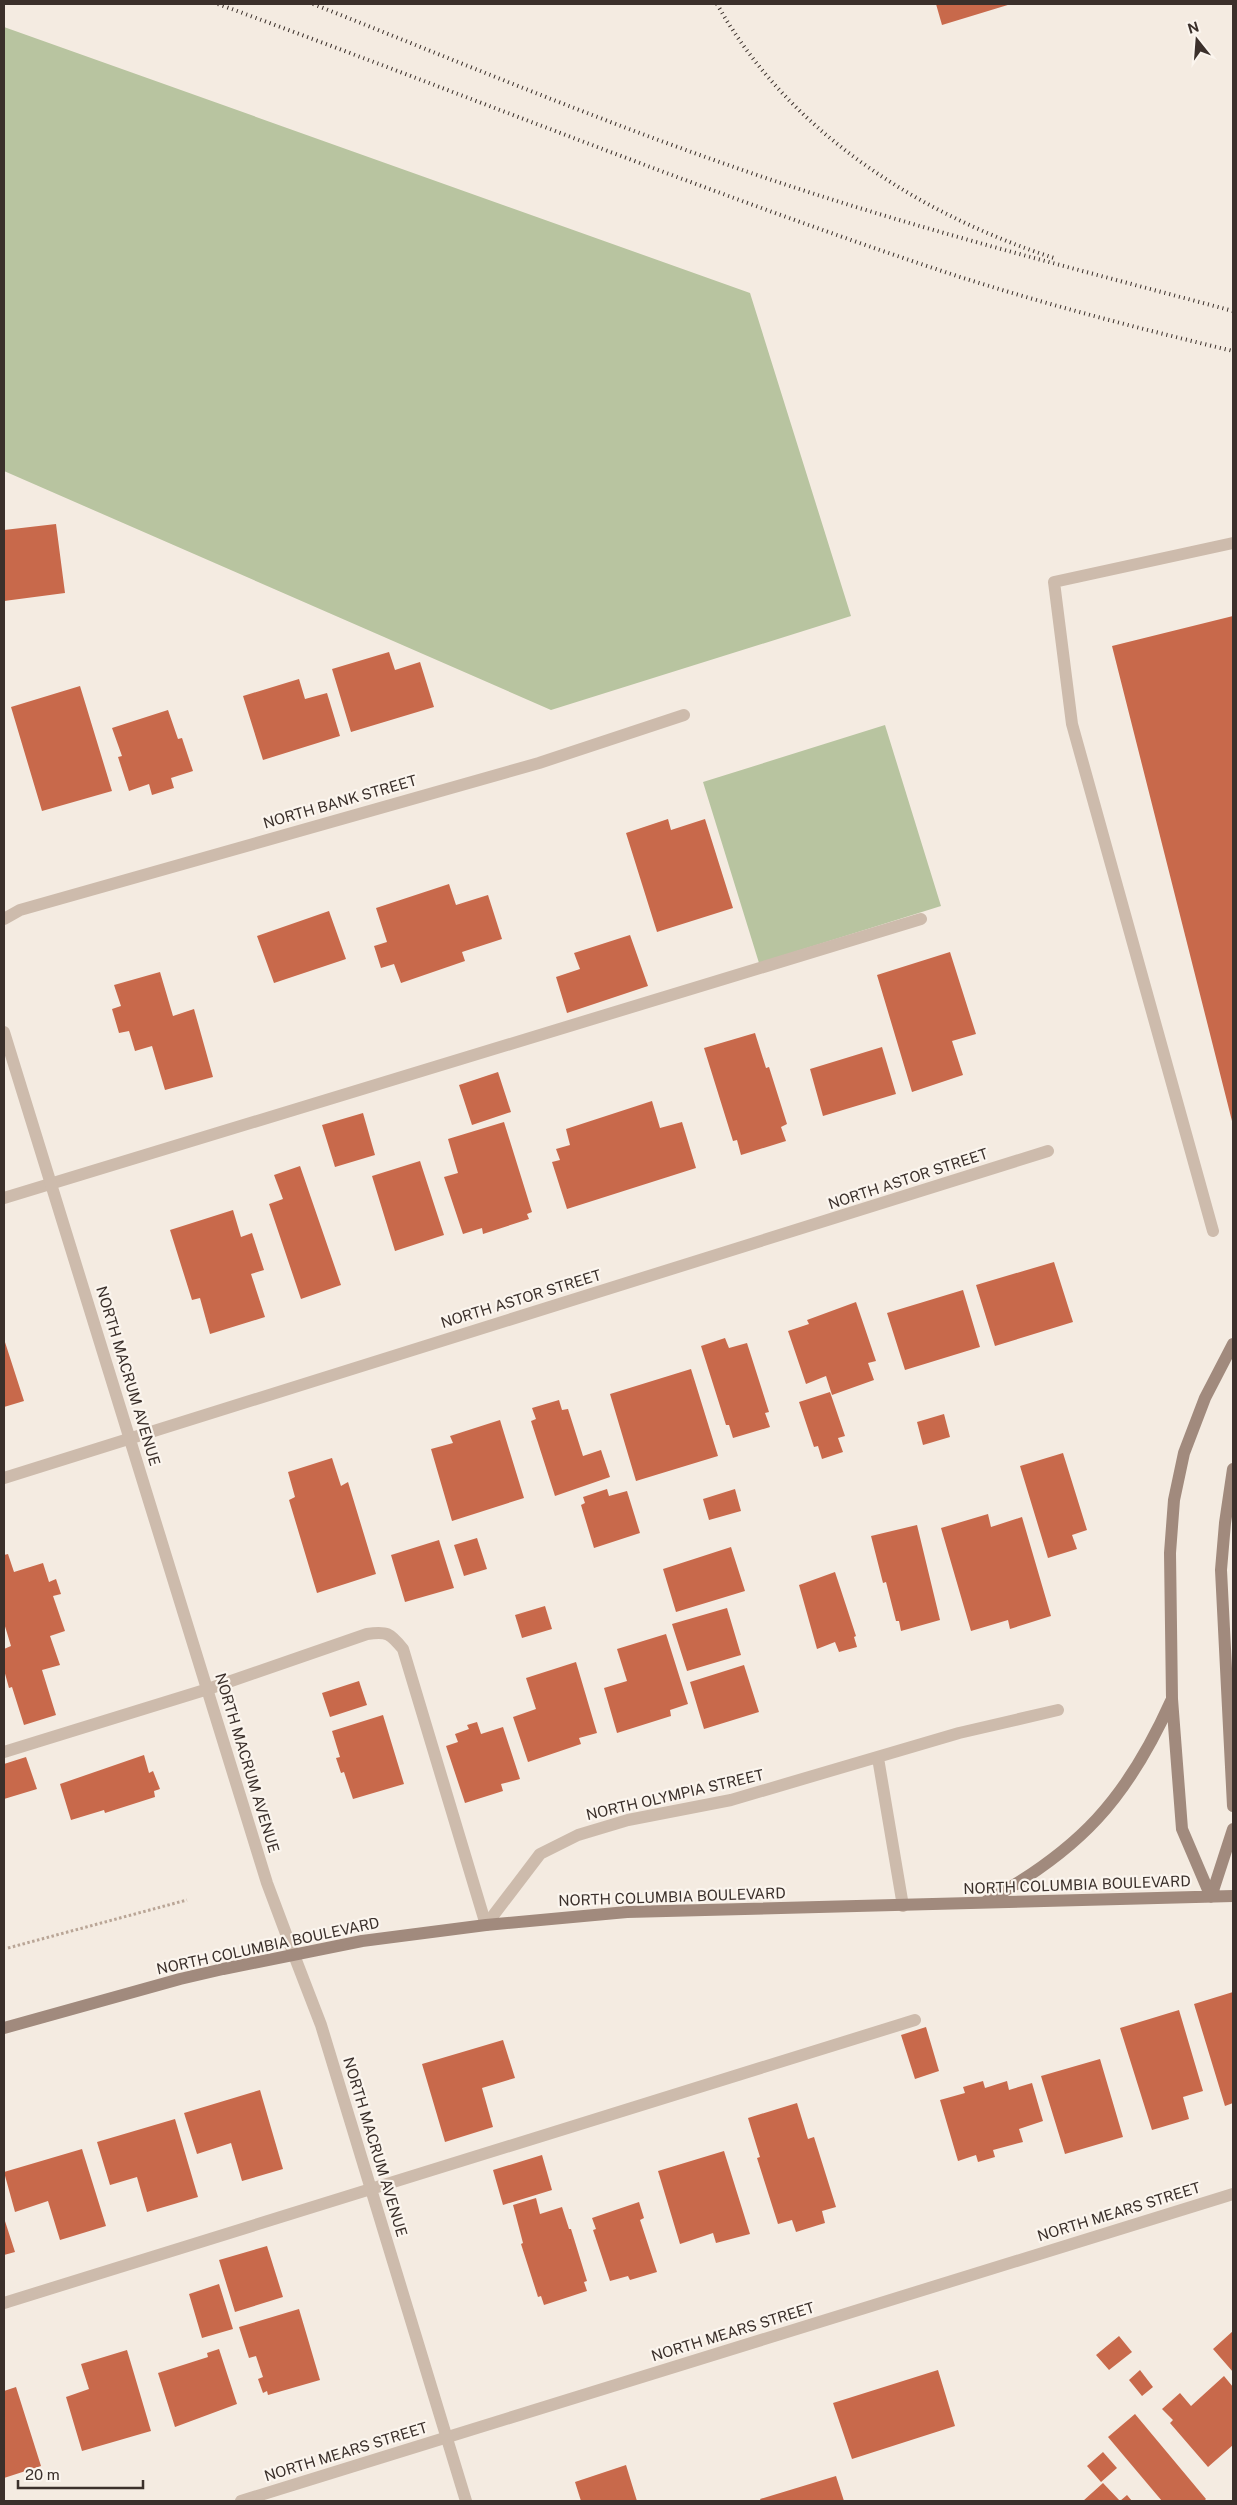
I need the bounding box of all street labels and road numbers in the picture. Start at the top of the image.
street label: NORTH BANK STREET [261,771,419,832]
street label: NORTH ASTOR STREET [826,1145,990,1212]
street label: NORTH ASTOR STREET [439,1266,603,1331]
street label: NORTH MACRUM AVENUE [93,1284,164,1468]
street label: NORTH MACRUM AVENUE [212,1671,283,1855]
street label: NORTH OLYMPIA STREET [584,1766,765,1823]
street label: NORTH COLUMBIA BOULEVARD [963,1872,1191,1897]
street label: NORTH COLUMBIA BOULEVARD [558,1884,786,1909]
street label: NORTH COLUMBIA BOULEVARD [155,1914,381,1977]
street label: NORTH MACRUM AVENUE [340,2055,411,2239]
street label: NORTH MEARS STREET [1035,2179,1203,2244]
street label: NORTH MEARS STREET [649,2299,817,2364]
street label: NORTH MEARS STREET [262,2419,430,2484]

